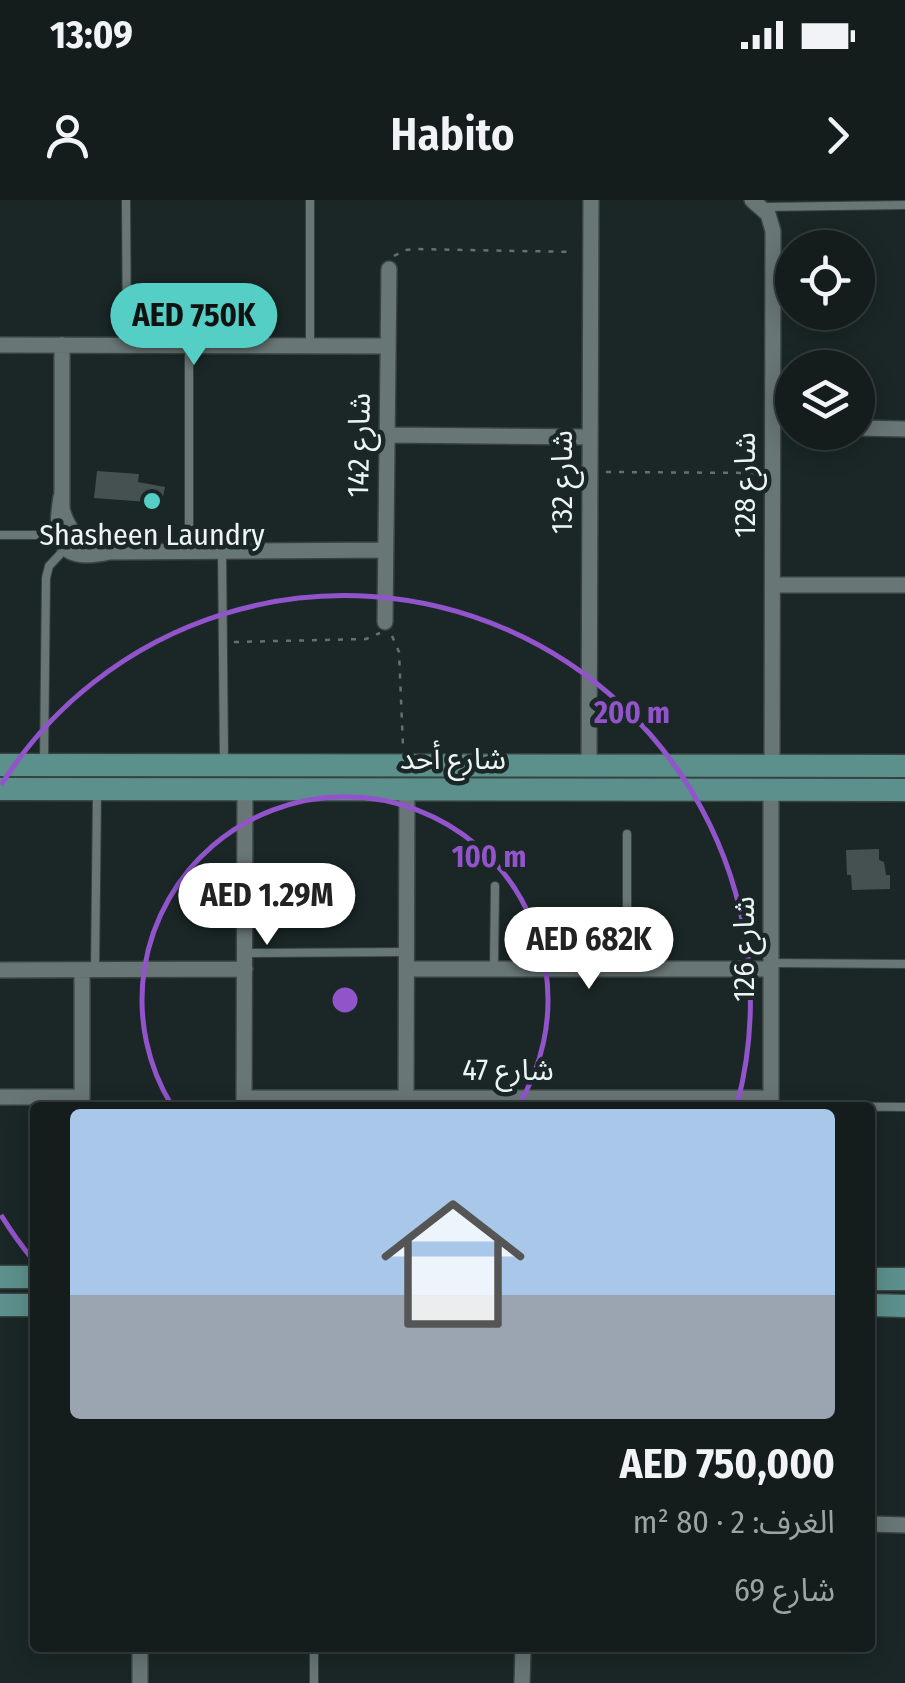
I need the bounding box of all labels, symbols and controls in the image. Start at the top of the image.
text: 13:09 [50,12,133,58]
icon: person [40,108,95,163]
text: Habito [390,108,515,162]
icon: forward [810,108,865,163]
map controls [775,230,875,450]
button: locate [775,230,875,330]
pin: AED 750K [91,283,297,368]
text: AED 750K [132,296,256,334]
button: layers [775,350,875,450]
street label: شارع 142 [340,392,382,498]
street label: شارع 132 [544,430,584,534]
street label: شارع 128 [727,432,767,538]
marker: Shasheen Laundry [141,490,163,512]
place label: Shasheen Laundry [39,517,265,553]
text: 200 m [593,695,670,731]
street label: شارع أحد [400,740,506,781]
text: 100 m [452,839,526,875]
pin: AED 1.29M [153,863,381,948]
text: AED 1.29M [200,876,334,914]
street label: شارع 126 [726,896,766,1002]
pin: AED 682K [486,907,692,992]
text: AED 682K [526,920,652,958]
centre of rings [327,982,363,1018]
street label: شارع 47 [462,1052,554,1092]
icon: home [363,1174,543,1354]
text: AED 750,000 [620,1439,835,1489]
text: الغرف: 2 · 80 m² [633,1503,835,1541]
text: شارع 69 [734,1571,835,1609]

